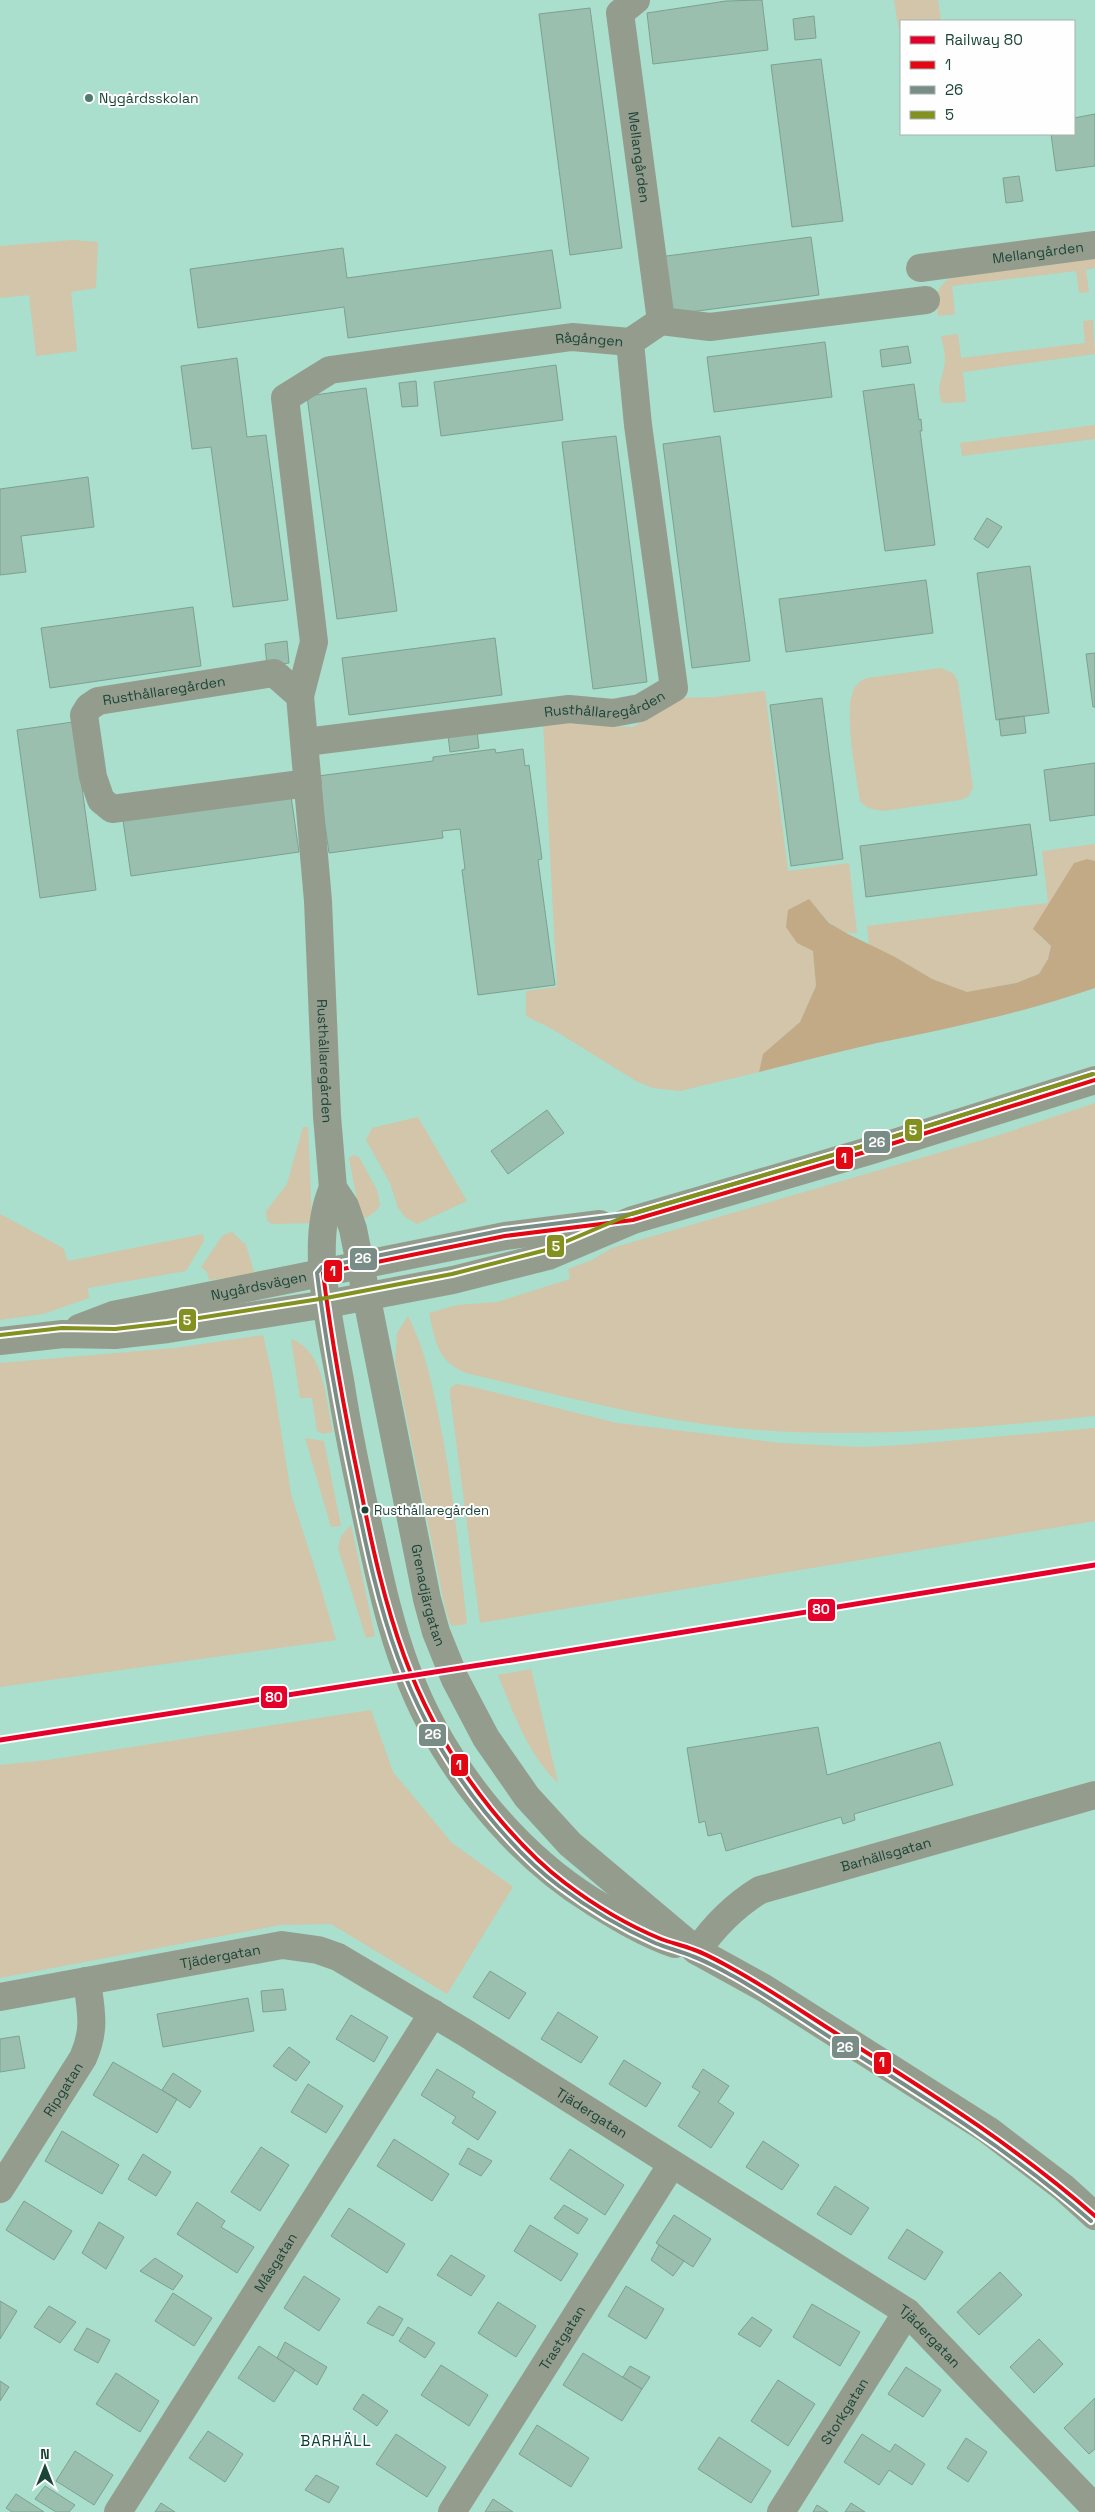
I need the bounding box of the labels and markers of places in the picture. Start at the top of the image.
place label: Nygårdsskolan [99,89,199,107]
marker: Nygårdsskolan [83,92,95,104]
place label: Rusthållaregården [374,1502,489,1519]
marker: Rusthållaregården [360,1505,370,1515]

